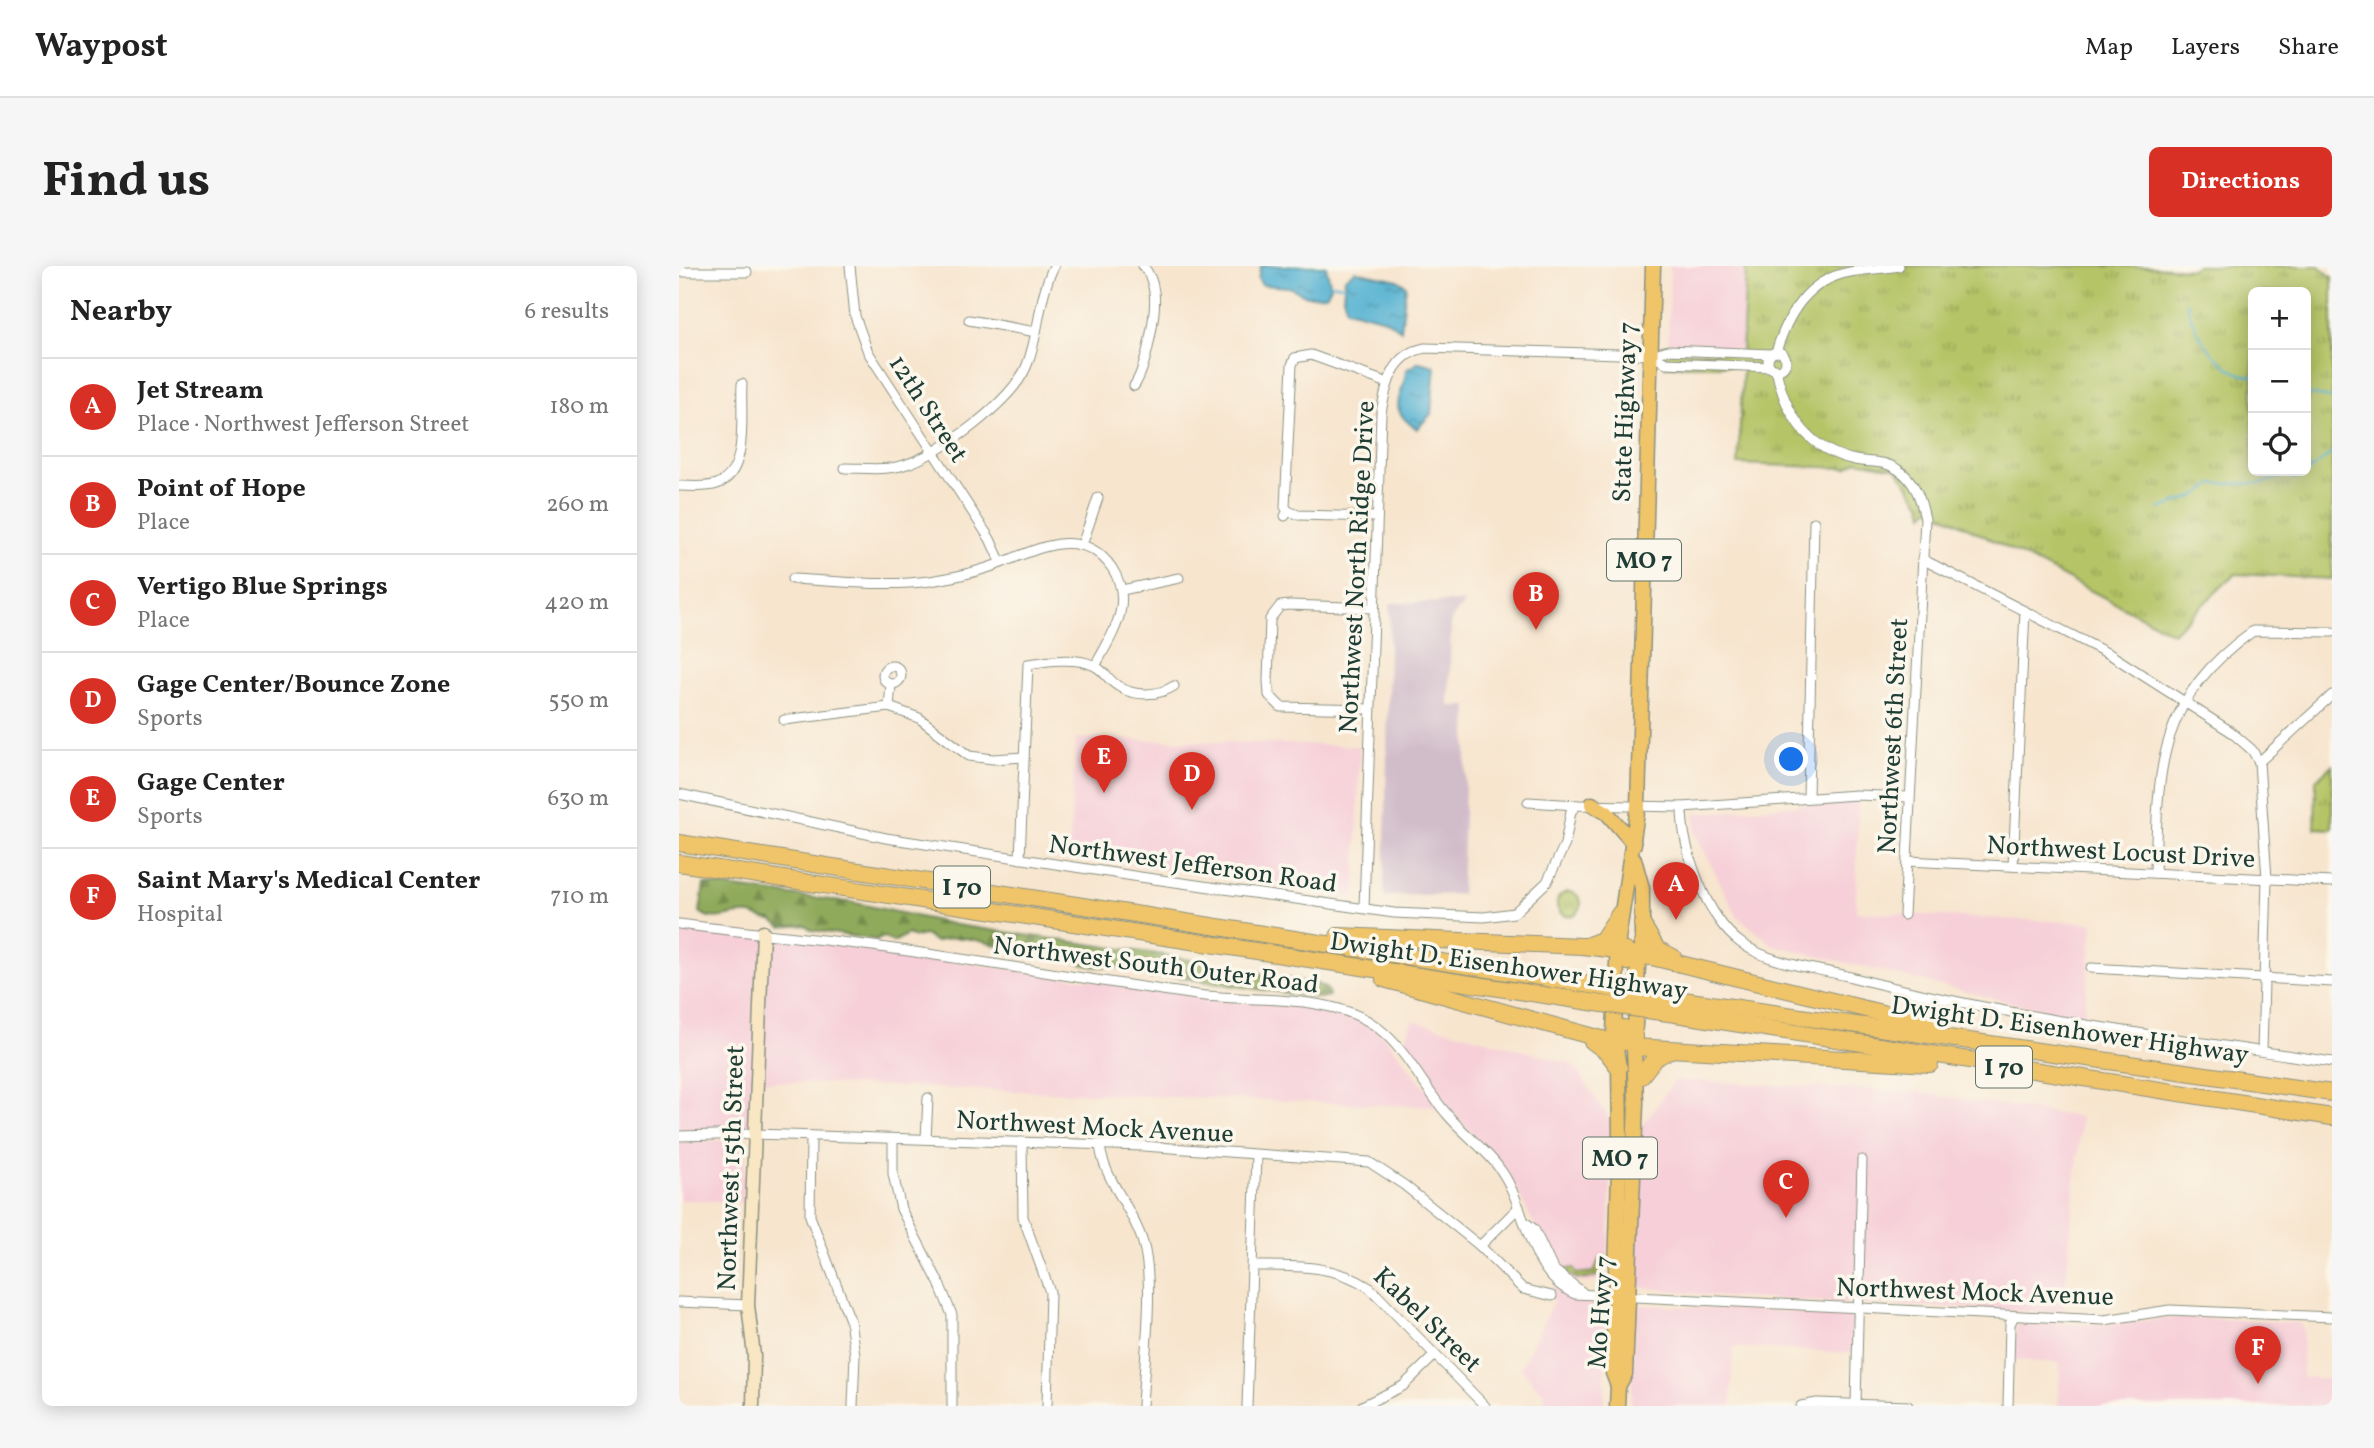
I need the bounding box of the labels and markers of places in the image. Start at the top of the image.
pin: B [1513,572,1559,630]
pin: E [1081,735,1127,793]
pin: D [1169,752,1215,810]
pin: A [1653,862,1699,920]
pin: C [1763,1160,1809,1218]
pin: F [2235,1326,2281,1384]

